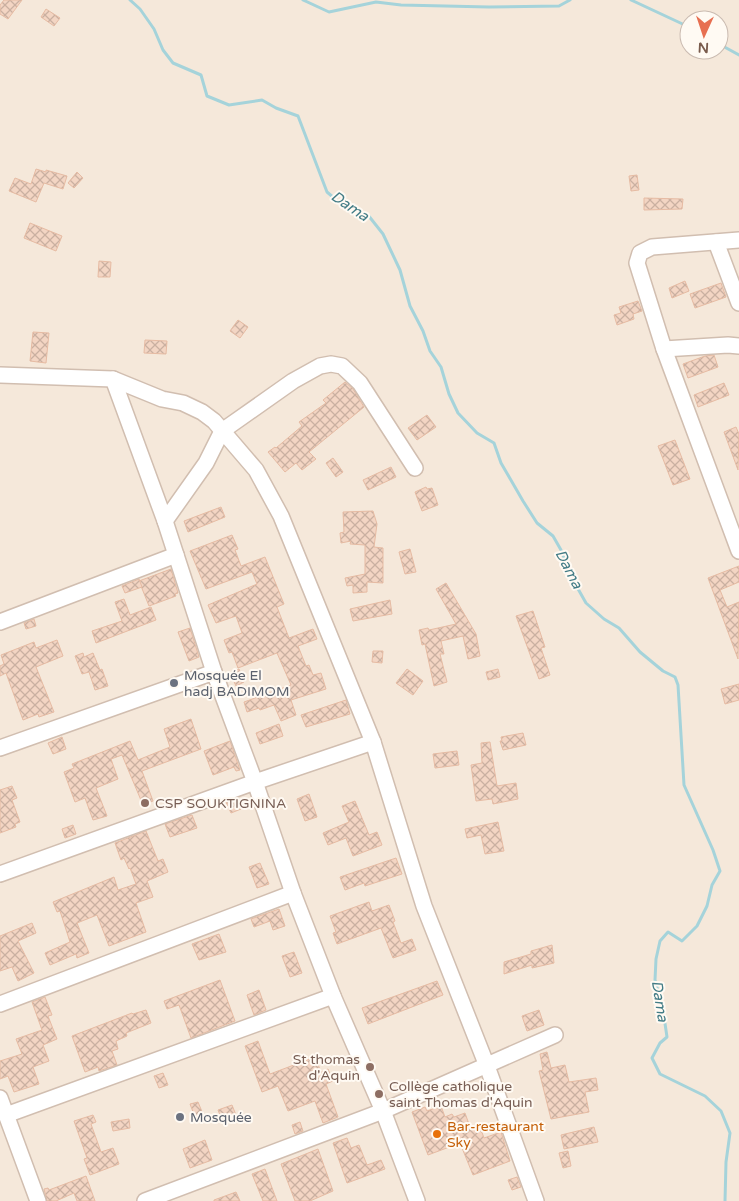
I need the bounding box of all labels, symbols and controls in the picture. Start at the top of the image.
north arrow [679,10,729,60]
text: N [697,39,709,56]
water label: Dama [328,187,373,225]
water label: Dama [552,546,587,592]
place label: Mosquée El hadj BADIMOM [184,667,290,700]
marker: Mosquée El hadj BADIMOM [168,677,180,689]
place label: CSP SOUKTIGNINA [155,795,286,812]
marker: CSP SOUKTIGNINA [139,797,151,809]
water label: Dama [648,979,672,1024]
place label: St thomas d'Aquin [293,1051,360,1084]
marker: St thomas d'Aquin [364,1061,376,1073]
place label: Collège catholique saint Thomas d'Aquin [389,1078,533,1111]
marker: Collège catholique saint Thomas d'Aquin [373,1088,385,1100]
place label: Mosquée [190,1109,252,1126]
marker: Mosquée [174,1111,186,1123]
place label: Bar-restaurant Sky [447,1118,545,1151]
marker: Bar-restaurant Sky [431,1128,443,1140]

